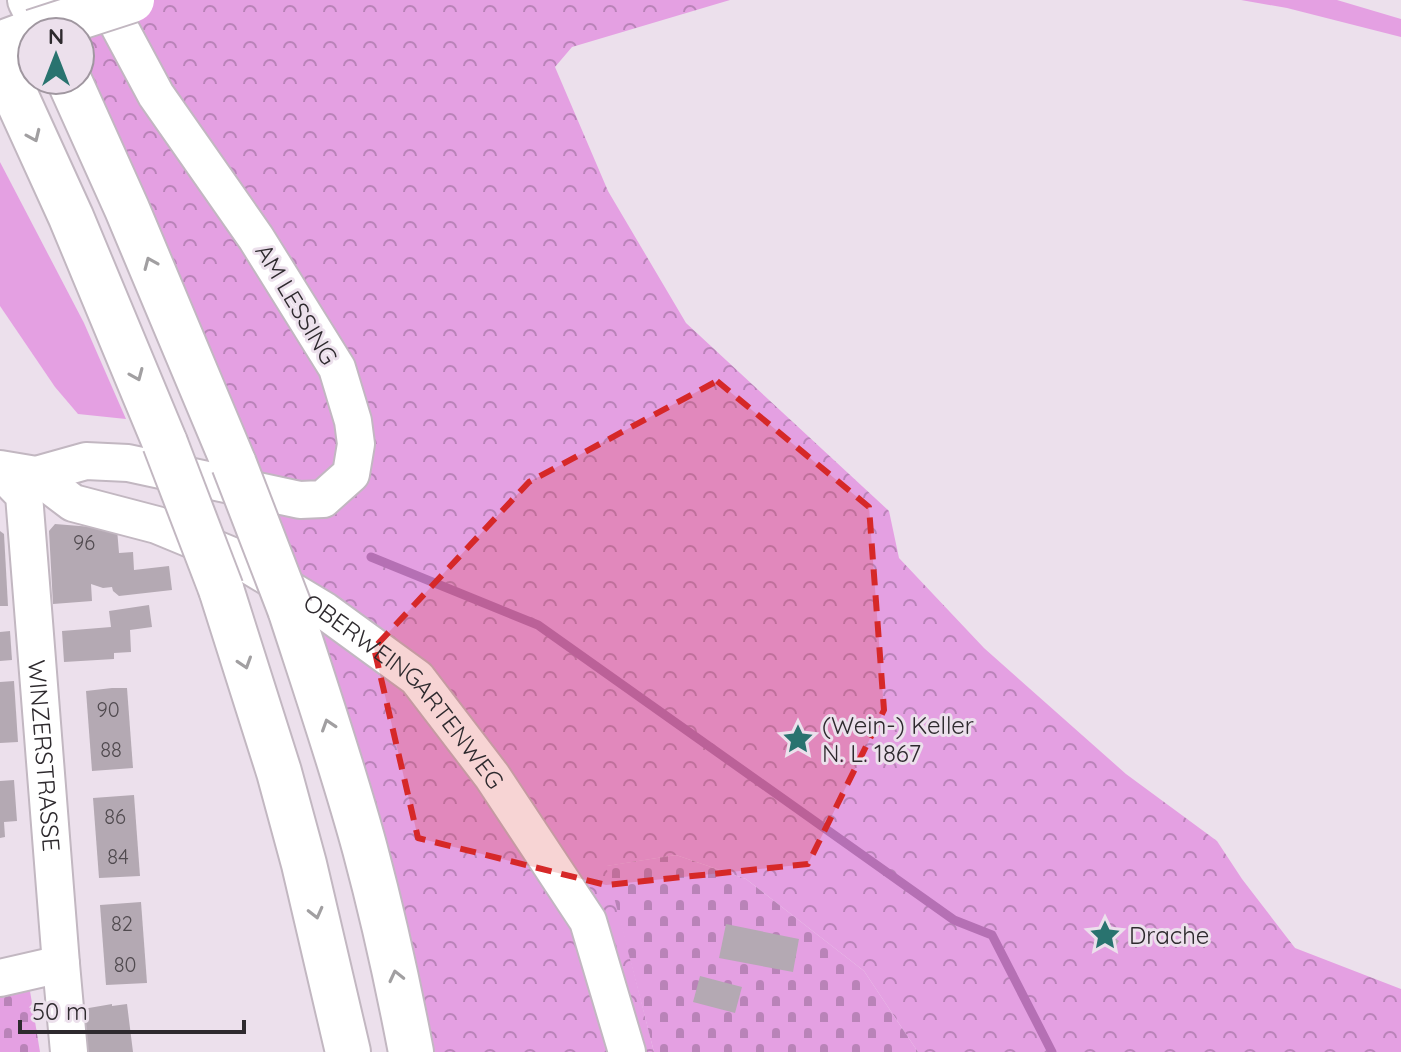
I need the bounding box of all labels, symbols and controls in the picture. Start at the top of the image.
north arrow [16,16,96,96]
text: N [48,22,64,50]
one-way arrow [24,128,40,143]
street label: AM LESSING [249,238,345,370]
one-way arrow [143,256,160,270]
one-way arrow [127,367,143,381]
house number: 96 [73,530,95,555]
street label: OBERWEINGARTENWEG [298,587,511,794]
one-way arrow [236,656,252,670]
street label: WINZERSTRASSE [22,659,67,852]
house number: 90 [96,697,120,722]
place label: (Wein-) Keller N. L. 1867 [822,710,974,768]
one-way arrow [321,718,337,732]
place icon: (Wein-) Keller N. L. 1867 [781,722,815,756]
house number: 88 [100,737,122,762]
house number: 86 [104,804,126,829]
house number: 84 [107,844,129,869]
one-way arrow [307,906,324,920]
house number: 82 [111,911,133,936]
place icon: Drache [1088,918,1122,952]
place label: Drache [1129,920,1209,950]
house number: 80 [114,952,136,977]
one-way arrow [388,969,405,983]
scale bar [20,984,244,1034]
text: 50 m [32,996,88,1026]

